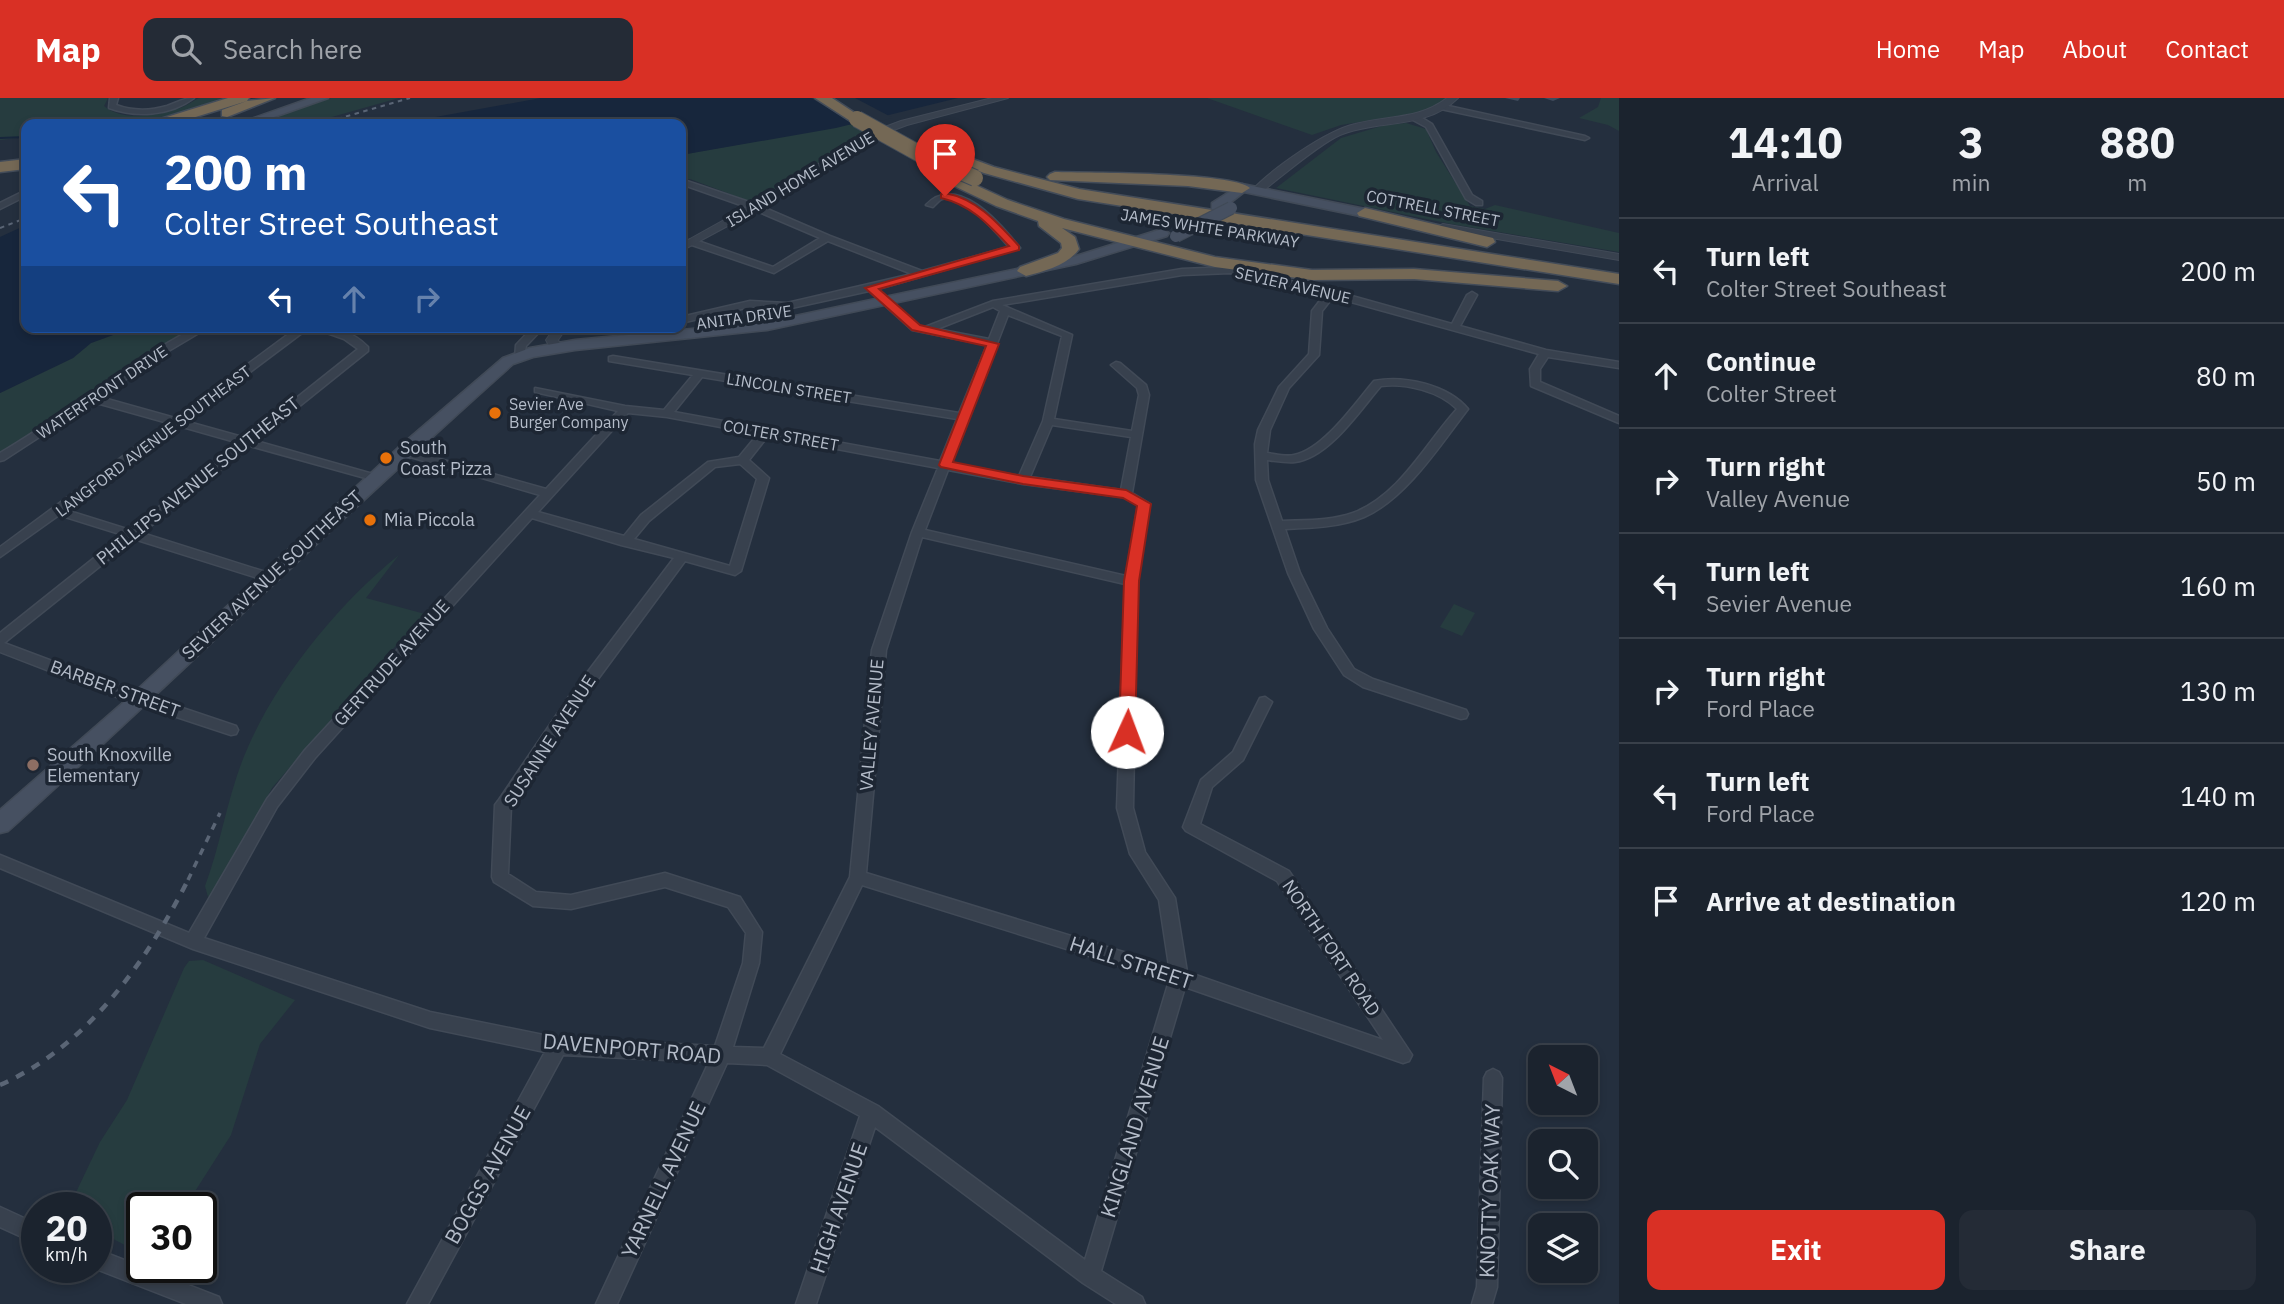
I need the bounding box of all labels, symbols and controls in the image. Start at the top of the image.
search box [143,18,633,81]
text: Map [35,28,101,71]
icon: search [167,30,205,68]
text: Search here [223,32,362,66]
text: Home [1876,33,1940,65]
text: Map [1978,33,2024,65]
text: About [2062,33,2127,65]
text: Contact [2165,33,2249,65]
text: 14:10 [1728,115,1843,170]
text: 3 [1958,115,1984,170]
text: 880 [2099,115,2175,170]
pin [915,124,975,196]
street label: ISLAND HOME AVENUE [722,127,878,231]
icon: arrive [926,135,964,173]
text: 200 m [164,140,308,203]
icon: left [49,147,140,238]
text: Arrival [1752,167,1819,197]
text: min [1952,167,1990,197]
text: m [2127,167,2147,197]
street label: COTTRELL STREET [1365,185,1501,231]
text: Colter Street Southeast [164,202,499,244]
street label: JAMES WHITE PARKWAY [1119,204,1301,252]
text: Turn left [1706,239,1809,273]
icon: left [1647,252,1685,290]
text: 200 m [2180,254,2256,288]
street label: SEVIER AVENUE [1233,262,1353,308]
text: Colter Street Southeast [1706,273,1947,303]
icon: left [262,280,300,318]
icon: ahead [335,280,373,318]
icon: right [408,280,446,318]
street label: ANITA DRIVE [695,300,793,334]
street label: WATERFRONT DRIVE [33,341,171,443]
text: Continue [1706,344,1816,378]
icon: ahead [1647,357,1685,395]
text: 80 m [2196,359,2256,393]
street label: LANGFORD AVENUE SOUTHEAST [51,361,255,521]
street label: LINCOLN STREET [725,368,853,408]
text: Colter Street [1706,378,1837,408]
street label: PHILLIPS AVENUE SOUTHEAST [92,392,304,570]
place label: Sevier Ave Burger Company [509,394,628,432]
marker: Sevier Ave Burger Company [487,405,503,421]
street label: COLTER STREET [722,415,840,455]
place label: South Coast Pizza [400,436,492,480]
text: Turn right [1706,449,1825,483]
marker: South Coast Pizza [378,450,394,466]
icon: right [1647,462,1685,500]
text: 50 m [2196,464,2256,498]
text: Valley Avenue [1706,483,1850,513]
street label: SEVIER AVENUE SOUTHEAST [177,485,367,664]
place label: Mia Piccola [384,508,475,531]
marker: Mia Piccola [362,512,378,528]
text: Turn left [1706,554,1809,588]
icon: left [1647,567,1685,605]
text: 160 m [2180,569,2256,603]
text: Sevier Avenue [1706,588,1852,618]
street label: GERTRUDE AVENUE [329,595,455,731]
street label: BARBER STREET [47,654,183,723]
street label: VALLEY AVENUE [854,658,889,792]
text: Turn right [1706,659,1825,693]
street label: SUSANNE AVENUE [498,671,601,811]
icon: right [1647,672,1685,710]
text: 130 m [2180,674,2256,708]
text: Ford Place [1706,693,1815,723]
position arrow [1090,695,1164,769]
place label: South Knoxville Elementary [47,743,172,787]
marker: South Knoxville Elementary [25,757,41,773]
text: Turn left [1706,764,1809,798]
icon: left [1647,777,1685,815]
text: 140 m [2180,779,2256,813]
text: Ford Place [1706,798,1815,828]
street label: NORTH FORT ROAD [1277,875,1386,1020]
icon: arrive [1647,882,1685,920]
text: Arrive at destination [1706,884,1956,918]
text: 120 m [2180,884,2256,918]
street label: HALL STREET [1066,929,1197,995]
street label: DAVENPORT ROAD [542,1026,723,1070]
street label: KINGLAND AVENUE [1093,1033,1175,1221]
north arrow [1528,1045,1598,1115]
map controls [1528,1045,1598,1283]
street label: YARNELL AVENUE [614,1097,712,1263]
street label: BOGGS AVENUE [438,1100,537,1249]
street label: KNOTTY OAK WAY [1472,1103,1506,1279]
button: search [1528,1129,1598,1199]
street label: HIGH AVENUE [803,1139,874,1277]
speed limit sign: 30 [126,1192,217,1283]
text: 20 [45,1205,88,1251]
button: Exit [1647,1210,1945,1290]
button: Share [1959,1210,2256,1290]
button: layers [1528,1213,1598,1283]
text: km/h [45,1243,88,1266]

